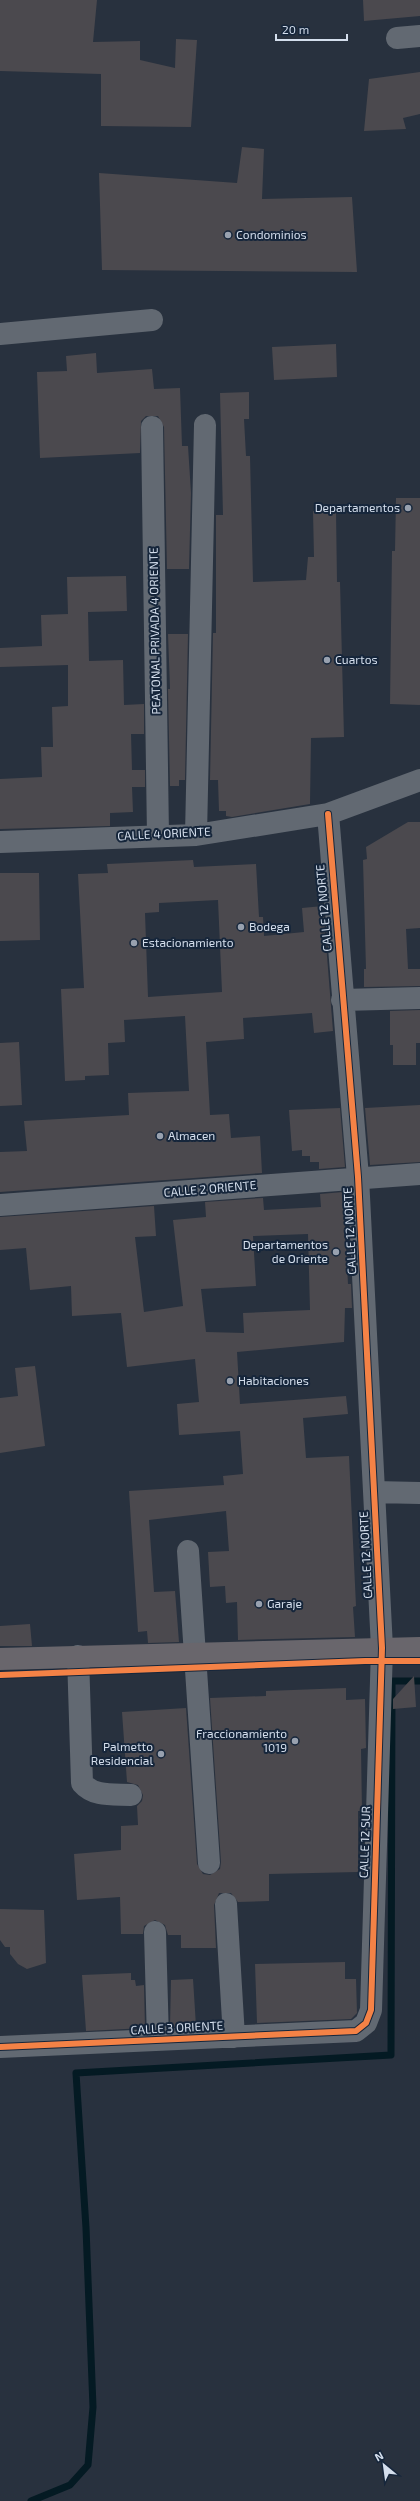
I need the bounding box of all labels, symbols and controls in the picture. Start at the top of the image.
scale bar [276,16,347,42]
text: 20 m [282,22,309,36]
place label: Condominios [236,227,307,241]
marker: Condominios [223,230,233,240]
place label: Departamentos [315,500,400,514]
marker: Departamentos [403,503,413,513]
street label: PEATONAL PRIVADA 4 ORIENTE [146,547,162,715]
place label: Cuartos [335,652,378,666]
marker: Cuartos [322,655,332,665]
street label: CALLE 4 ORIENTE [117,824,211,842]
street label: CALLE 12 NORTE [312,864,334,952]
place label: Bodega [249,919,290,933]
marker: Bodega [236,922,246,932]
place label: Estacionamiento [142,935,234,949]
marker: Estacionamiento [129,938,139,948]
place label: Almacen [168,1128,215,1142]
marker: Almacen [155,1131,165,1141]
street label: CALLE 2 ORIENTE [163,1177,257,1199]
street label: CALLE 12 NORTE [340,1187,358,1275]
place label: Departamentos de Oriente [243,1237,328,1265]
marker: Departamentos de Oriente [331,1247,341,1257]
place label: Habitaciones [238,1373,309,1387]
marker: Habitaciones [225,1376,235,1386]
street label: CALLE 12 NORTE [356,1511,374,1599]
place label: Garaje [267,1596,302,1611]
marker: Garaje [254,1599,264,1609]
place label: Fraccionamiento 1019 [196,1726,287,1754]
marker: Fraccionamiento 1019 [290,1736,300,1746]
place label: Palmetto Residencial [91,1739,153,1767]
marker: Palmetto Residencial [156,1749,166,1759]
street label: CALLE 12 SUR [356,1806,372,1878]
street label: CALLE 3 ORIENTE [130,2018,224,2036]
north arrow [364,2445,404,2485]
text: N [372,2448,386,2463]

